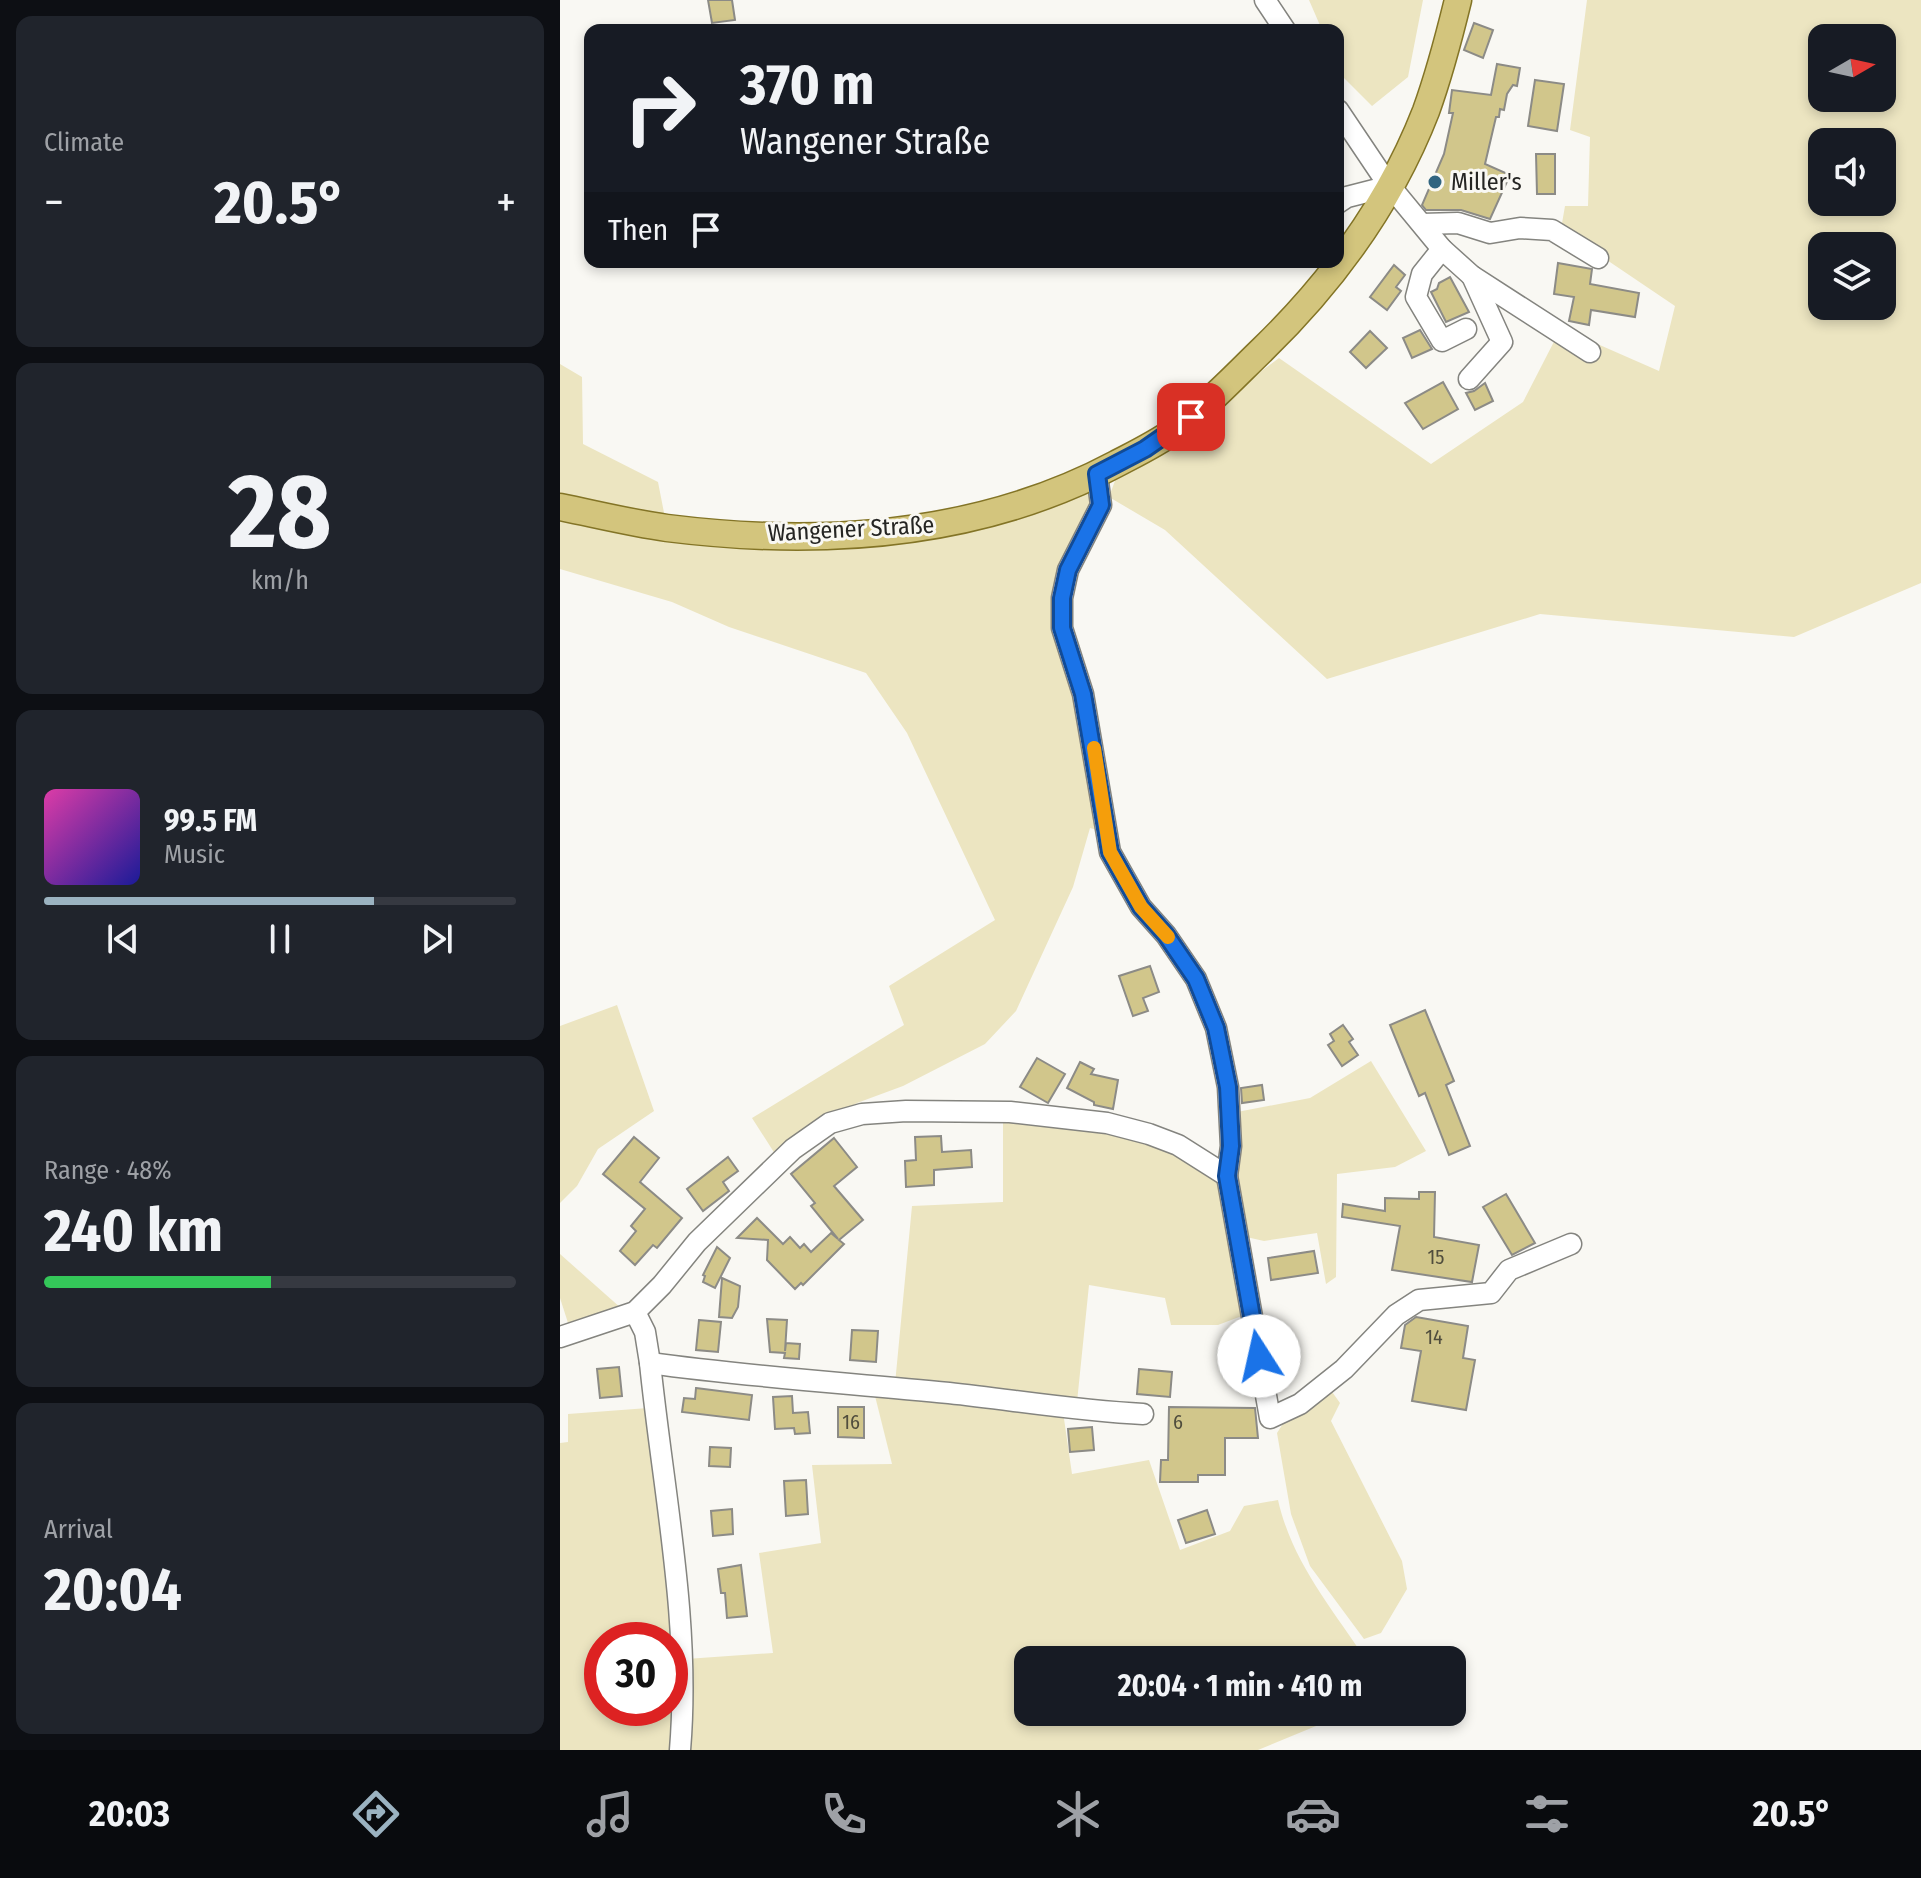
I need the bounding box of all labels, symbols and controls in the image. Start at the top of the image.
north arrow [1808,24,1896,112]
map controls [1808,24,1896,320]
text: 370 m [740,52,875,119]
icon: right [608,56,712,160]
text: Wangener Straße [740,120,990,164]
text: Climate [44,127,124,158]
button: sound [1808,128,1896,216]
text: 20.5° [214,167,346,239]
place label: Miller's [1451,168,1522,196]
marker: Miller's [1426,173,1444,191]
text: − [44,176,64,229]
text: + [496,176,516,229]
icon: arrive [684,208,728,252]
text: Then [608,212,668,248]
button: layers [1808,232,1896,320]
pin [1157,383,1225,451]
icon: arrive [1169,395,1213,439]
text: 28 [228,450,332,575]
street label: Wangener Straße [767,511,935,547]
text: km/h [251,565,309,596]
text: 99.5 FM [164,803,257,839]
text: Music [164,839,225,870]
icon: previous [101,917,145,961]
icon: pause [258,917,302,961]
icon: next [415,917,459,961]
text: Range · 48% [44,1155,172,1186]
text: 240 km [44,1195,223,1267]
house number: 15 [1428,1245,1444,1269]
position arrow [1217,1314,1301,1398]
house number: 14 [1425,1325,1443,1349]
house number: 16 [842,1410,860,1434]
house number: 6 [1173,1410,1183,1434]
text: Arrival [44,1514,113,1545]
text: 20:04 [44,1554,182,1626]
speed limit sign: 30 [584,1622,688,1726]
text: 20:04 · 1 min · 410 m [1118,1668,1362,1704]
icon: directions [348,1786,404,1842]
icon: music [582,1786,638,1842]
icon: phone [816,1786,872,1842]
icon: climate [1050,1786,1106,1842]
icon: car [1285,1786,1341,1842]
icon: filters [1519,1786,1575,1842]
text: 20:03 [89,1792,170,1836]
text: 20.5° [1753,1792,1832,1836]

